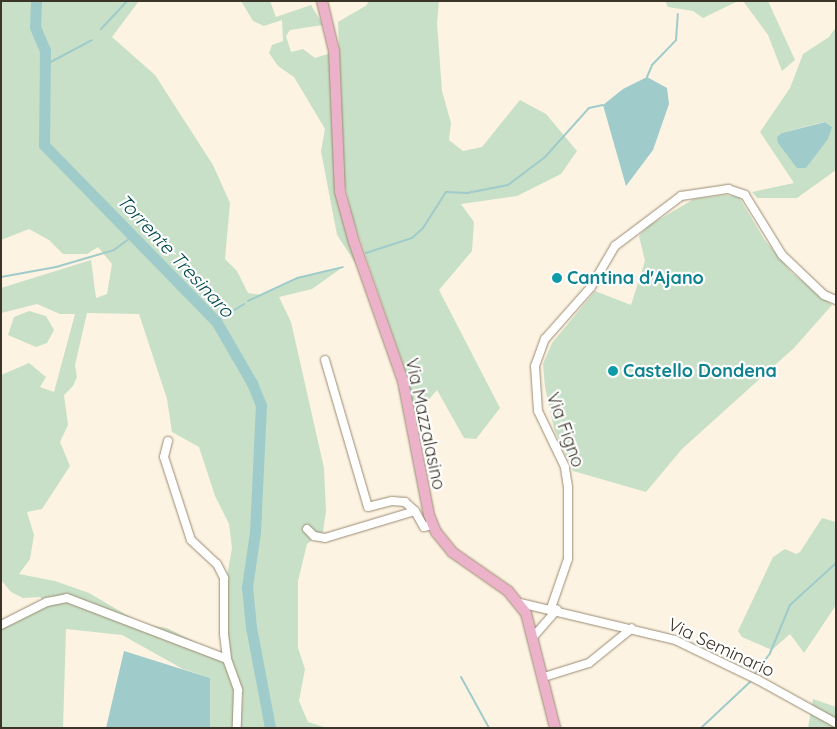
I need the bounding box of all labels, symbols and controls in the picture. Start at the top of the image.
water label: Torrente Tresinaro [112,189,238,323]
place label: Cantina d'Ajano [567,267,704,289]
marker: Cantina d'Ajano [551,272,563,284]
street label: Via Mazzalasino [400,356,450,492]
place label: Castello Dondena [623,360,777,382]
marker: Castello Dondena [607,365,619,377]
street label: Via Figno [541,390,589,470]
street label: Via Seminario [664,614,778,682]

